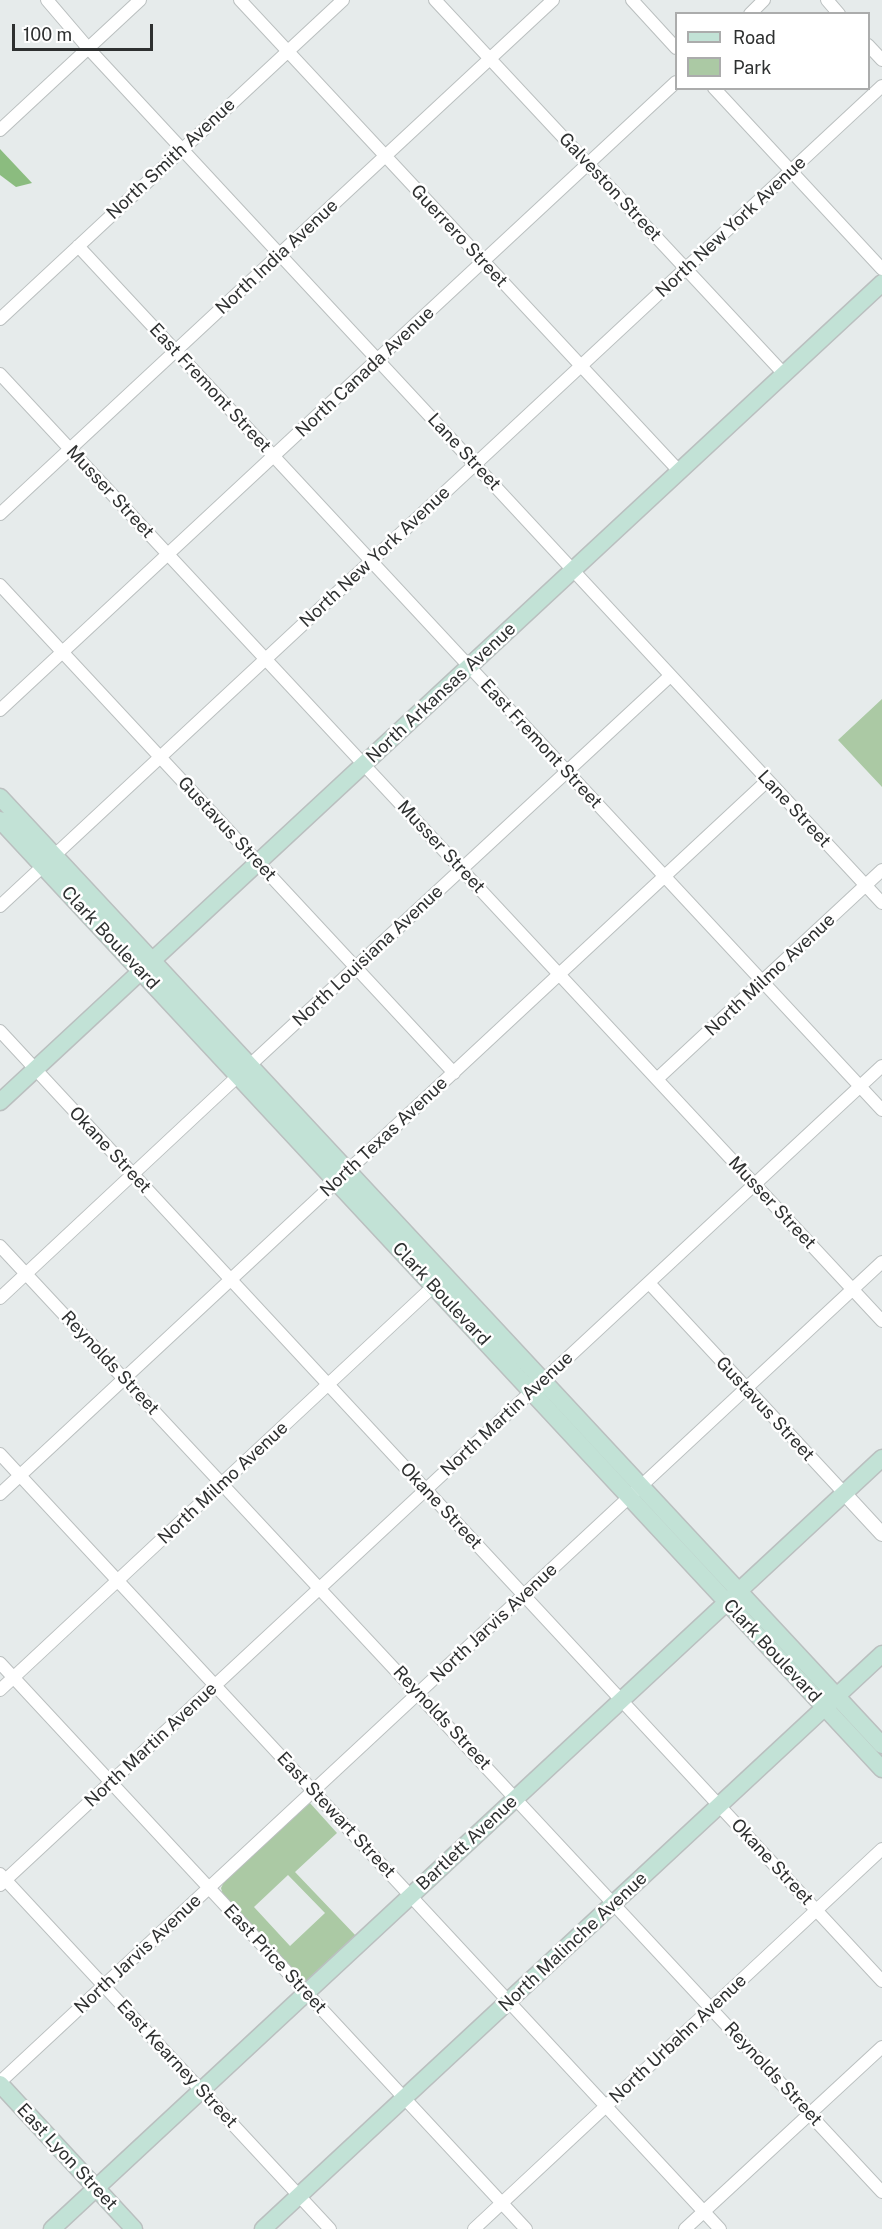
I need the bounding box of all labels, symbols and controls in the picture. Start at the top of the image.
scale bar [15,12,156,50]
legend [675,12,870,90]
text: 100 m [23,24,72,45]
text: Road [733,27,776,48]
text: Park [733,57,771,78]
street label: North Smith Avenue [102,94,240,224]
street label: Galveston Street [554,128,666,246]
street label: North New York Avenue [651,152,811,302]
street label: Guerrero Street [406,180,512,292]
street label: North India Avenue [211,195,343,319]
street label: North Canada Avenue [291,302,439,442]
street label: East Fremont Street [145,319,275,457]
street label: Lane Street [423,409,505,495]
street label: Musser Street [62,441,158,543]
street label: North New York Avenue [295,482,455,632]
street label: North Arkansas Avenue [362,618,520,768]
street label: East Fremont Street [476,675,606,813]
street label: Lane Street [753,766,835,852]
street label: Gustavus Street [173,772,281,886]
street label: Musser Street [393,796,489,898]
street label: North Louisiana Avenue [288,881,448,1031]
street label: Clark Boulevard [57,882,163,994]
street label: North Milmo Avenue [700,909,840,1041]
street label: North Texas Avenue [316,1072,452,1202]
street label: Okane Street [64,1102,156,1198]
street label: Musser Street [724,1152,820,1254]
street label: Clark Boulevard [388,1238,494,1350]
street label: Reynolds Street [56,1307,164,1419]
street label: North Martin Avenue [436,1347,578,1481]
street label: Gustavus Street [711,1352,819,1466]
street label: North Milmo Avenue [153,1417,293,1549]
street label: Okane Street [395,1458,487,1554]
street label: North Jarvis Avenue [426,1559,562,1687]
street label: Clark Boulevard [719,1595,825,1707]
street label: Reynolds Street [388,1662,496,1774]
street label: North Martin Avenue [80,1678,222,1812]
street label: East Stewart Street [272,1748,400,1882]
street label: Bartlett Avenue [412,1791,522,1895]
street label: Okane Street [726,1814,818,1910]
street label: North Malinche Avenue [494,1868,652,2016]
street label: North Jarvis Avenue [70,1890,206,2018]
street label: East Price Street [219,1900,331,2018]
street label: North Urbahn Avenue [605,1970,751,2108]
street label: East Kearney Street [112,1996,242,2132]
street label: Reynolds Street [719,2018,827,2130]
street label: East Lyon Street [12,2099,122,2215]

